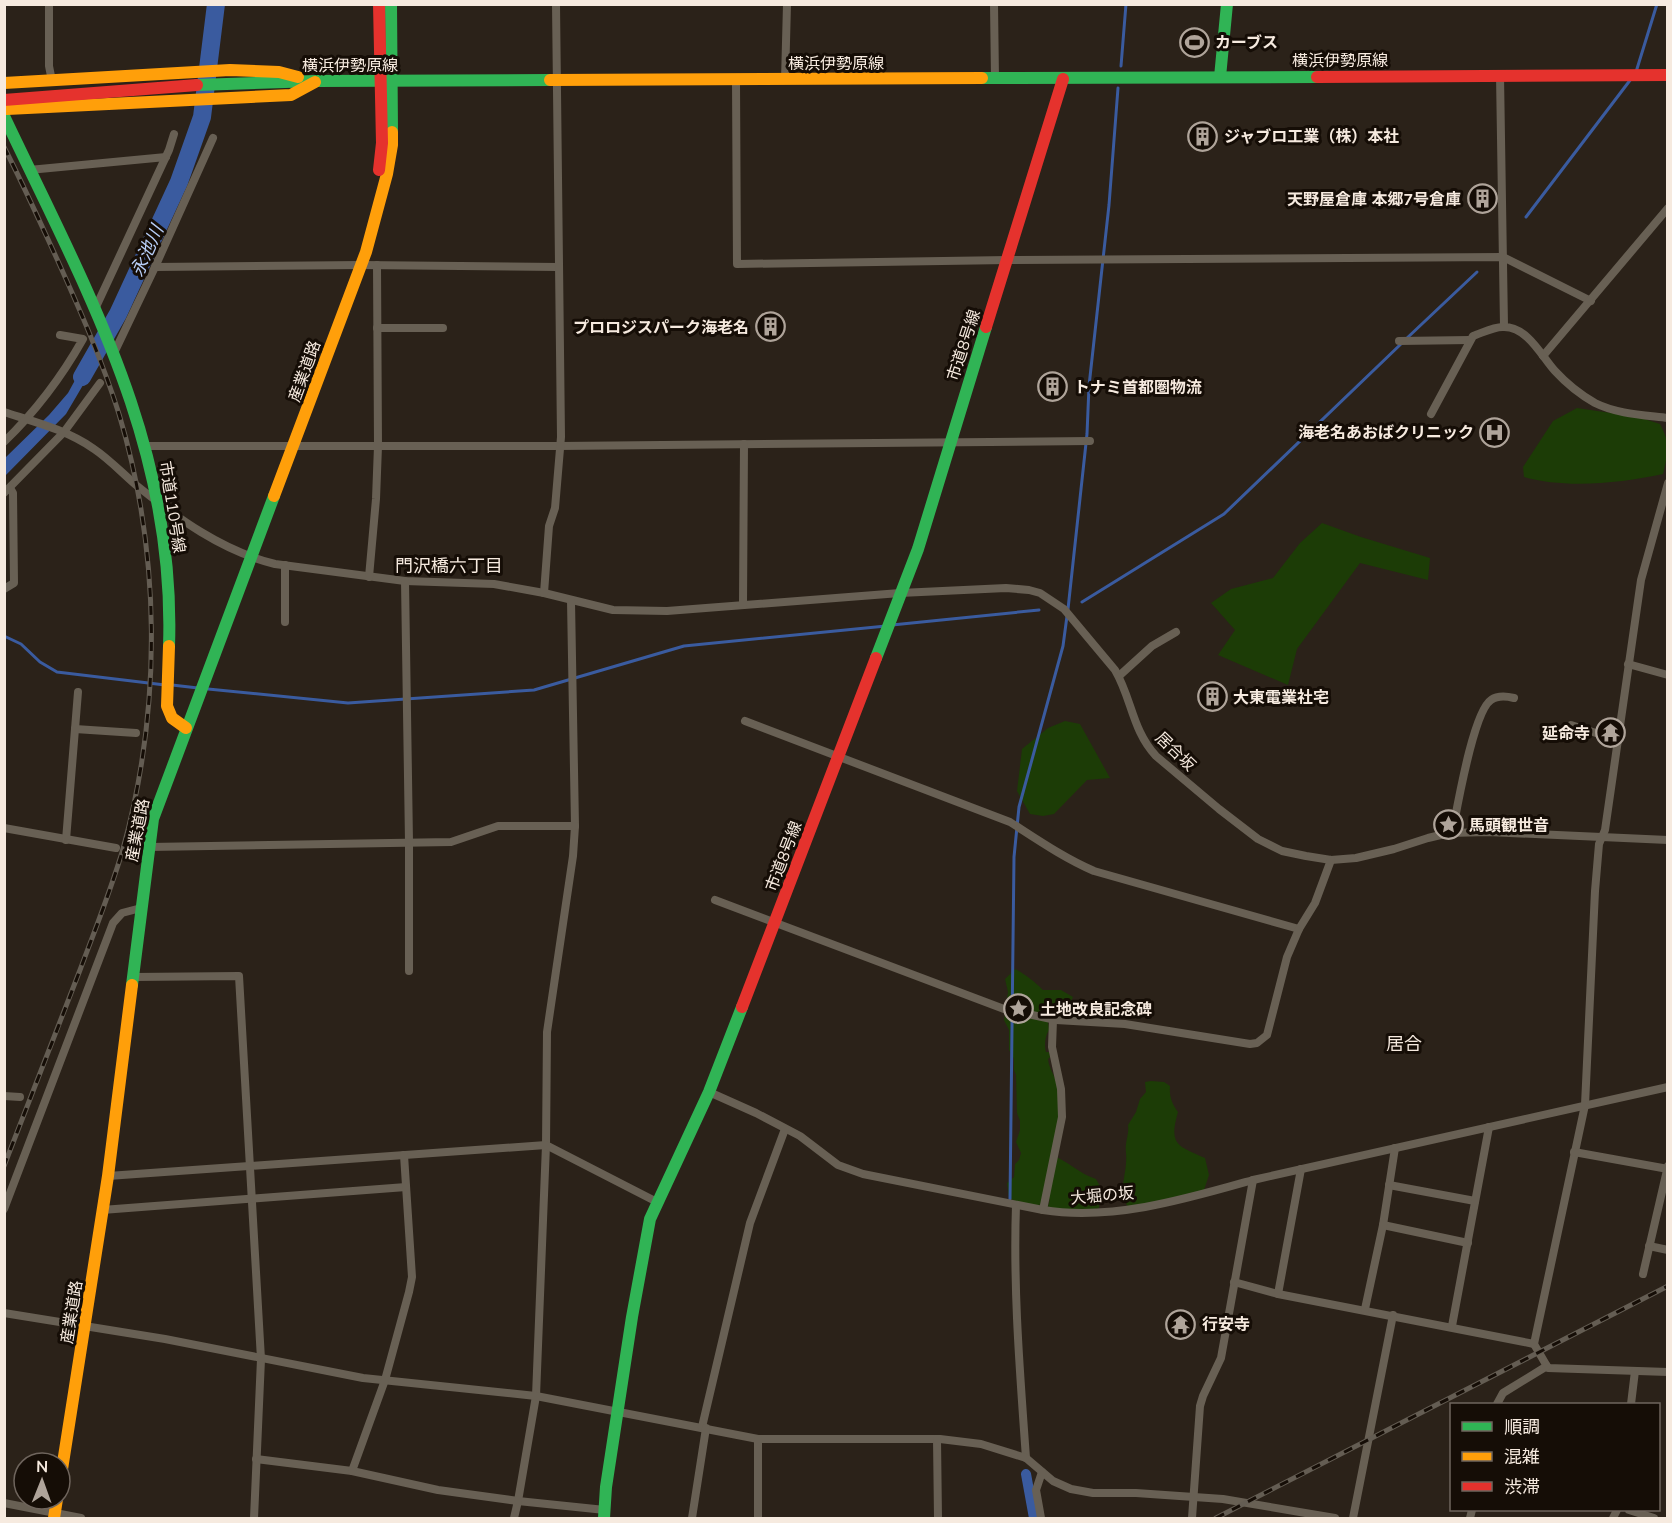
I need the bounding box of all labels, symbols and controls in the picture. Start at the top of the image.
sports icon: カーブス [1178,26,1210,58]
place label: カーブス [1215,32,1278,52]
street label: 横浜伊勢原線 [1292,50,1388,70]
street label: 横浜伊勢原線 [788,53,884,73]
street label: 横浜伊勢原線 [302,55,398,75]
building icon: ジャブロ工業（株）本社 [1187,120,1219,152]
place label: ジャブロ工業（株）本社 [1224,126,1399,146]
building icon: 天野屋倉庫 本郷7号倉庫 [1466,183,1498,215]
place label: 天野屋倉庫 本郷7号倉庫 [1287,189,1461,209]
water label: 永池川 [125,220,169,280]
street label: 市道8号線 [942,307,984,383]
building icon: プロロジスパーク海老名 [754,311,786,343]
place label: プロロジスパーク海老名 [573,317,749,337]
street label: 産業道路 [284,338,324,404]
building icon: トナミ首都圏物流 [1037,371,1069,403]
place label: トナミ首都圏物流 [1074,377,1202,397]
hospital icon: 海老名あおばクリニック [1479,416,1511,448]
place label: 海老名あおばクリニック [1298,422,1474,442]
street label: 市道110号線 [156,460,190,554]
district label: 門沢橋六丁目 [395,554,503,577]
building icon: 大東電業社宅 [1196,681,1228,713]
place label: 大東電業社宅 [1233,687,1329,707]
temple icon: 延命寺 [1595,717,1627,749]
place label: 延命寺 [1542,723,1590,743]
street label: 居合坂 [1152,727,1200,775]
street label: 産業道路 [121,797,153,863]
place icon: 馬頭観世音 [1432,809,1464,841]
place label: 馬頭観世音 [1469,815,1549,835]
street label: 市道8号線 [760,818,806,894]
place icon: 土地改良記念碑 [1003,993,1035,1025]
place label: 土地改良記念碑 [1040,999,1152,1019]
district label: 居合 [1386,1032,1422,1055]
street label: 大堀の坂 [1069,1182,1135,1208]
street label: 産業道路 [56,1279,86,1345]
temple icon: 行安寺 [1165,1308,1197,1340]
place label: 行安寺 [1202,1314,1250,1334]
legend [1450,1403,1660,1511]
text: 順調 [1504,1415,1540,1438]
text: 混雑 [1504,1445,1540,1468]
north arrow [12,1451,72,1511]
text: N [36,1456,48,1476]
text: 渋滞 [1504,1475,1540,1498]

